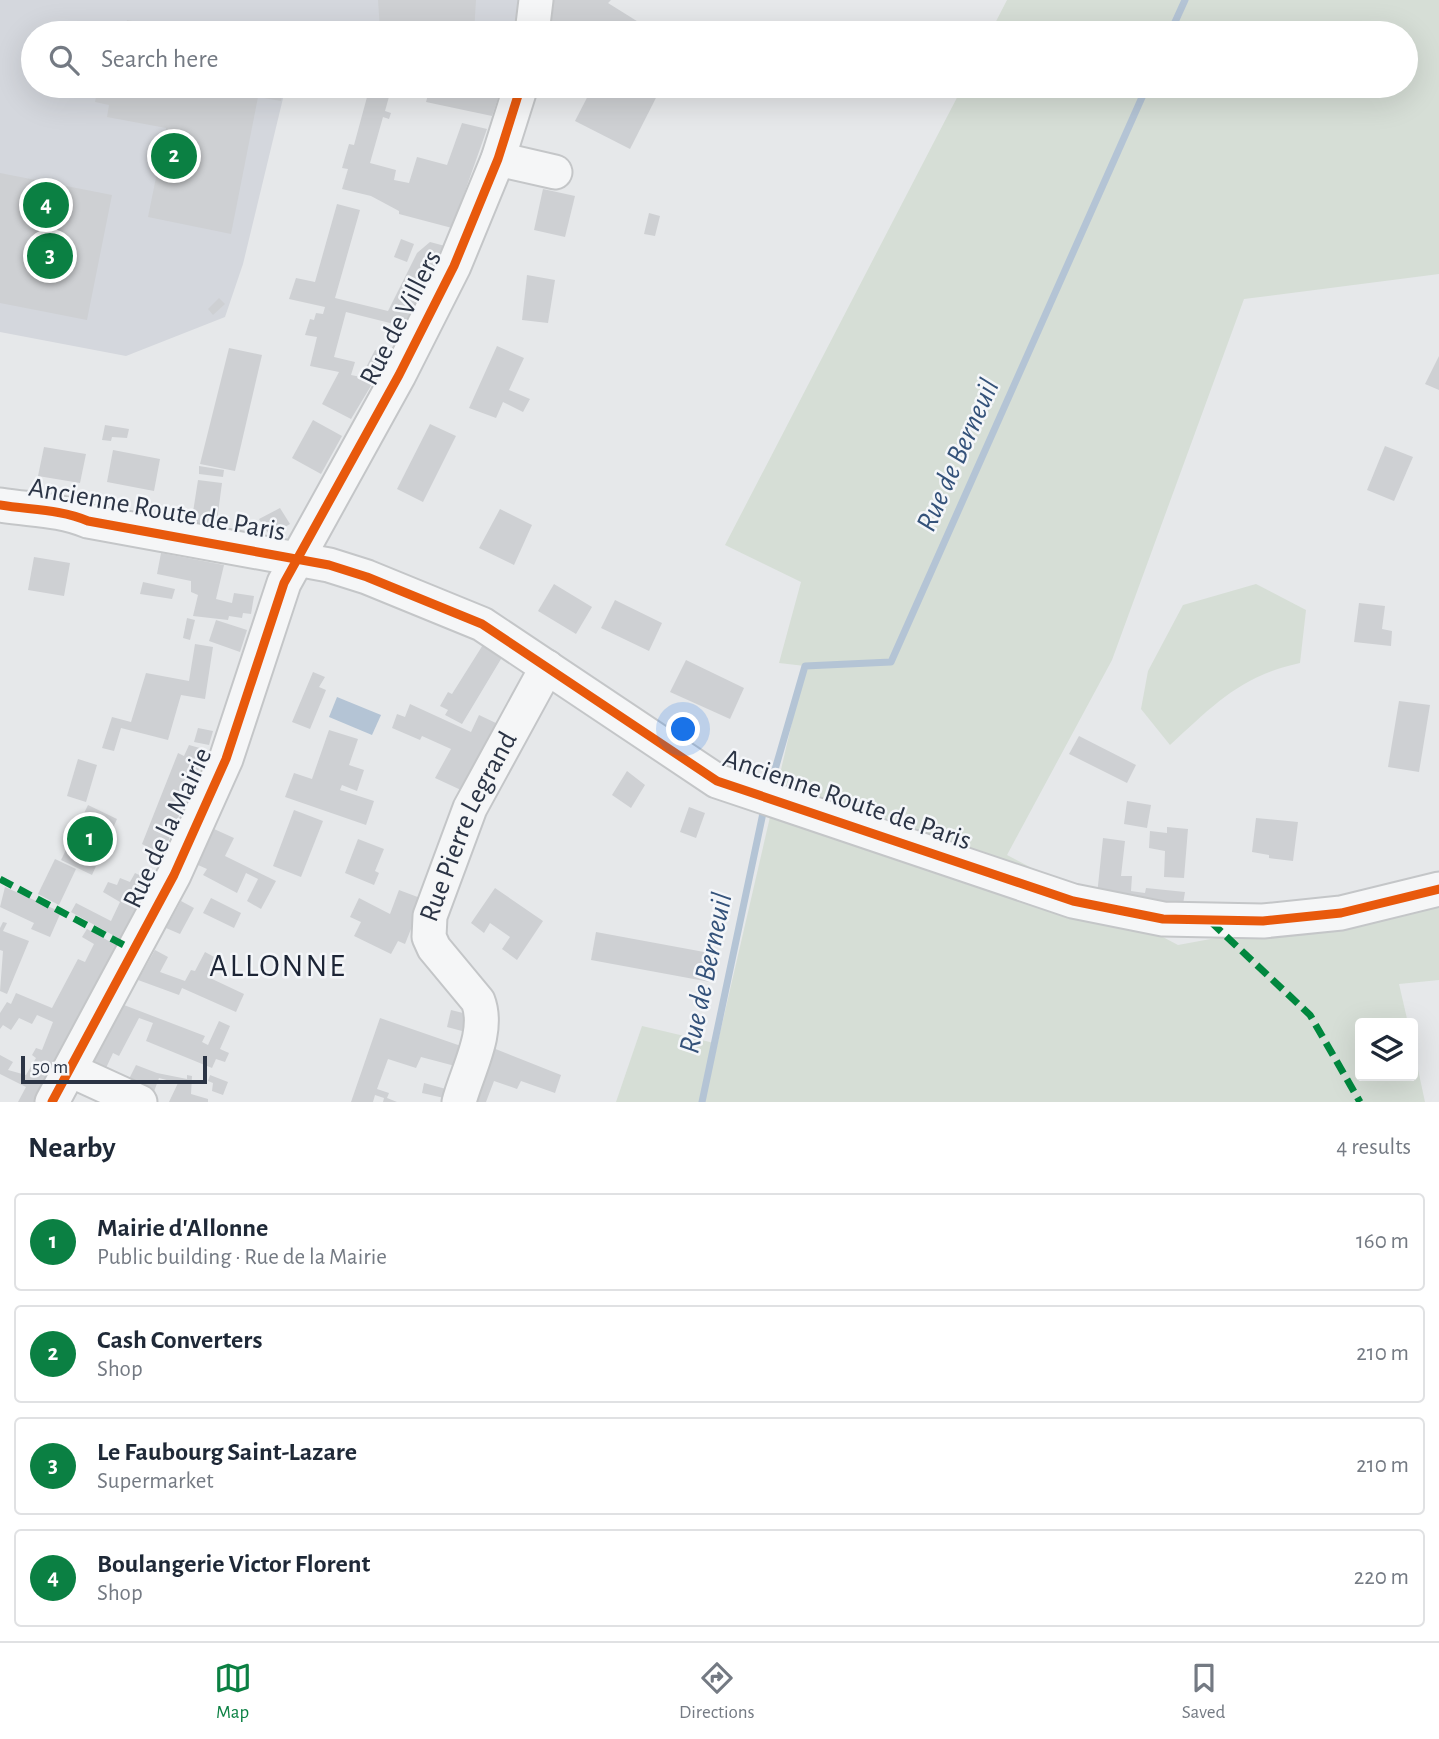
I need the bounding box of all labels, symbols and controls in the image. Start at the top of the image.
search box [21,21,1418,98]
icon: search [45,41,83,79]
text: Search here [101,46,219,72]
pin: 2 [151,130,197,182]
pin: 4 [23,179,69,231]
pin: 3 [27,230,73,282]
street label: Rue de Villers [355,246,447,390]
water label: Rue de Berneuil [911,374,1005,536]
street label: Ancienne Route de Paris [26,474,288,546]
your location [666,712,700,746]
street label: Rue Pierre Legrand [415,727,523,926]
street label: Rue de la Mairie [119,743,217,913]
street label: Ancienne Route de Paris [719,744,975,856]
pin: 1 [67,813,113,865]
water label: Rue de Berneuil [674,890,738,1056]
district label: ALLONNE [209,950,347,982]
map controls [1355,1018,1418,1081]
button: layers [1355,1018,1418,1081]
scale bar [21,1053,206,1085]
text: 50 m [32,1058,68,1077]
text: Nearby [28,1133,116,1163]
text: 4 results [1336,1136,1411,1159]
text: Mairie d'Allonne [97,1215,268,1241]
text: 1 [49,1230,57,1253]
text: 160 m [1356,1230,1409,1253]
text: Public building · Rue de la Mairie [97,1246,387,1269]
text: Cash Converters [97,1327,262,1353]
text: 2 [48,1342,58,1365]
text: 210 m [1356,1342,1409,1365]
text: Shop [97,1358,143,1381]
text: Le Faubourg Saint-Lazare [97,1439,357,1465]
text: 3 [48,1454,58,1477]
text: 210 m [1356,1454,1409,1477]
text: Supermarket [97,1470,214,1493]
text: Boulangerie Victor Florent [97,1551,370,1577]
text: 4 [47,1566,59,1589]
text: 220 m [1354,1566,1409,1589]
text: Shop [97,1582,143,1605]
tab: Map [214,1659,252,1724]
tab: Directions [679,1659,755,1724]
tab: Saved [1182,1659,1225,1724]

